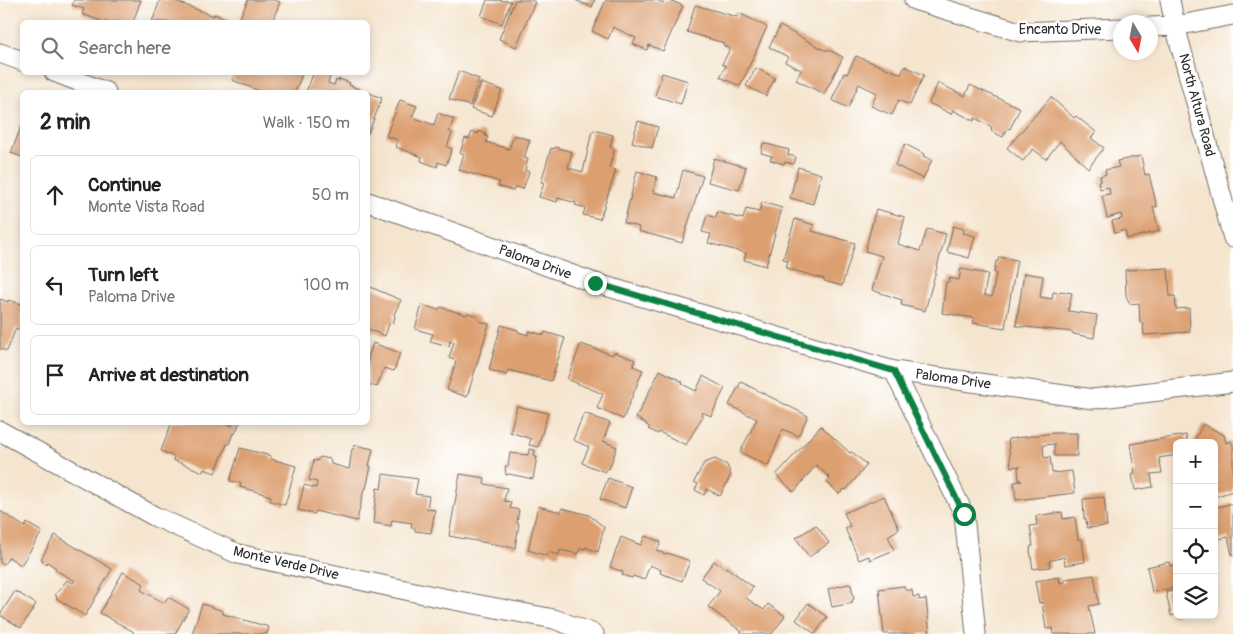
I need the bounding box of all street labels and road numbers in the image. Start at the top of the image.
street label: Encanto Drive [1019,21,1101,38]
street label: North Altura Road [1175,52,1219,158]
street label: Paloma Drive [496,241,574,283]
street label: Paloma Drive [914,365,992,393]
street label: Monte Verde Drive [232,543,340,583]

